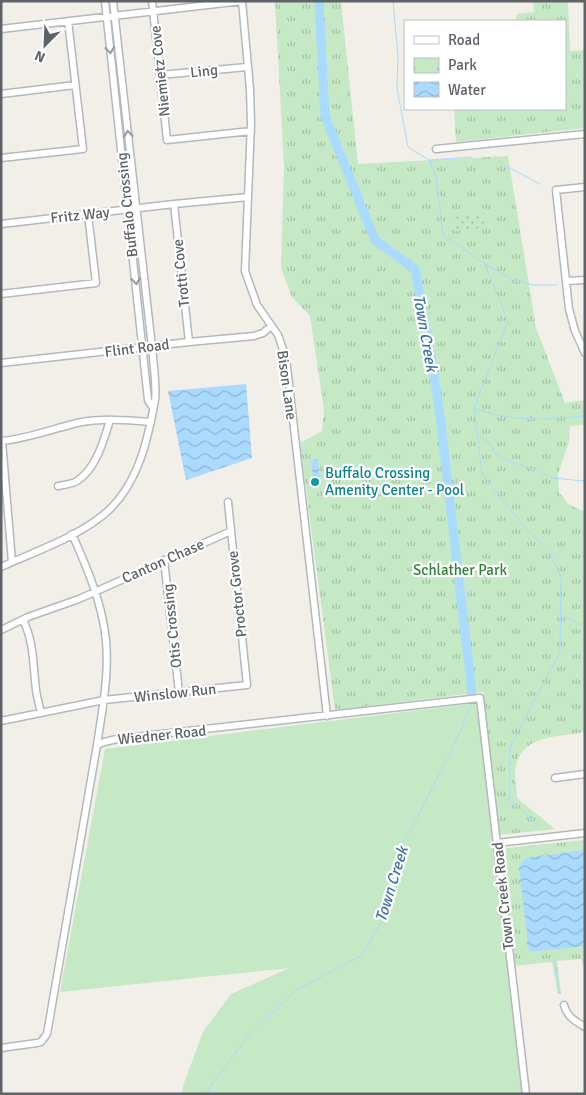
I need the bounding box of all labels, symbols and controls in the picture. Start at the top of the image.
north arrow [20,20,70,70]
legend [404,20,566,110]
street label: Niemietz Cove [146,25,174,117]
text: Road [448,31,480,49]
one-way arrow [104,46,115,54]
text: N [32,47,48,66]
text: Park [448,56,477,74]
street label: Ling [189,61,219,81]
text: Water [448,81,486,99]
one-way arrow [123,129,134,137]
street label: Buffalo Crossing [113,152,141,258]
street label: Fritz Way [50,203,110,227]
street label: Trotti Cove [168,238,194,308]
one-way arrow [130,277,141,285]
water label: Town Creek [408,293,442,375]
street label: Flint Road [104,335,170,361]
street label: Bison Lane [273,349,301,421]
place label: Buffalo Crossing Amenity Center - Pool [325,464,464,499]
marker: Buffalo Crossing Amenity Center - Pool [309,476,321,488]
street label: Canton Chase [119,535,207,587]
street label: Proctor Grove [224,550,250,638]
park label: Schlather Park [413,561,507,579]
street label: Otis Crossing [159,583,185,669]
street label: Winslow Run [133,680,217,706]
street label: Wiedner Road [117,721,207,749]
street label: Town Creek Road [488,841,518,951]
water label: Town Creek [371,842,413,924]

